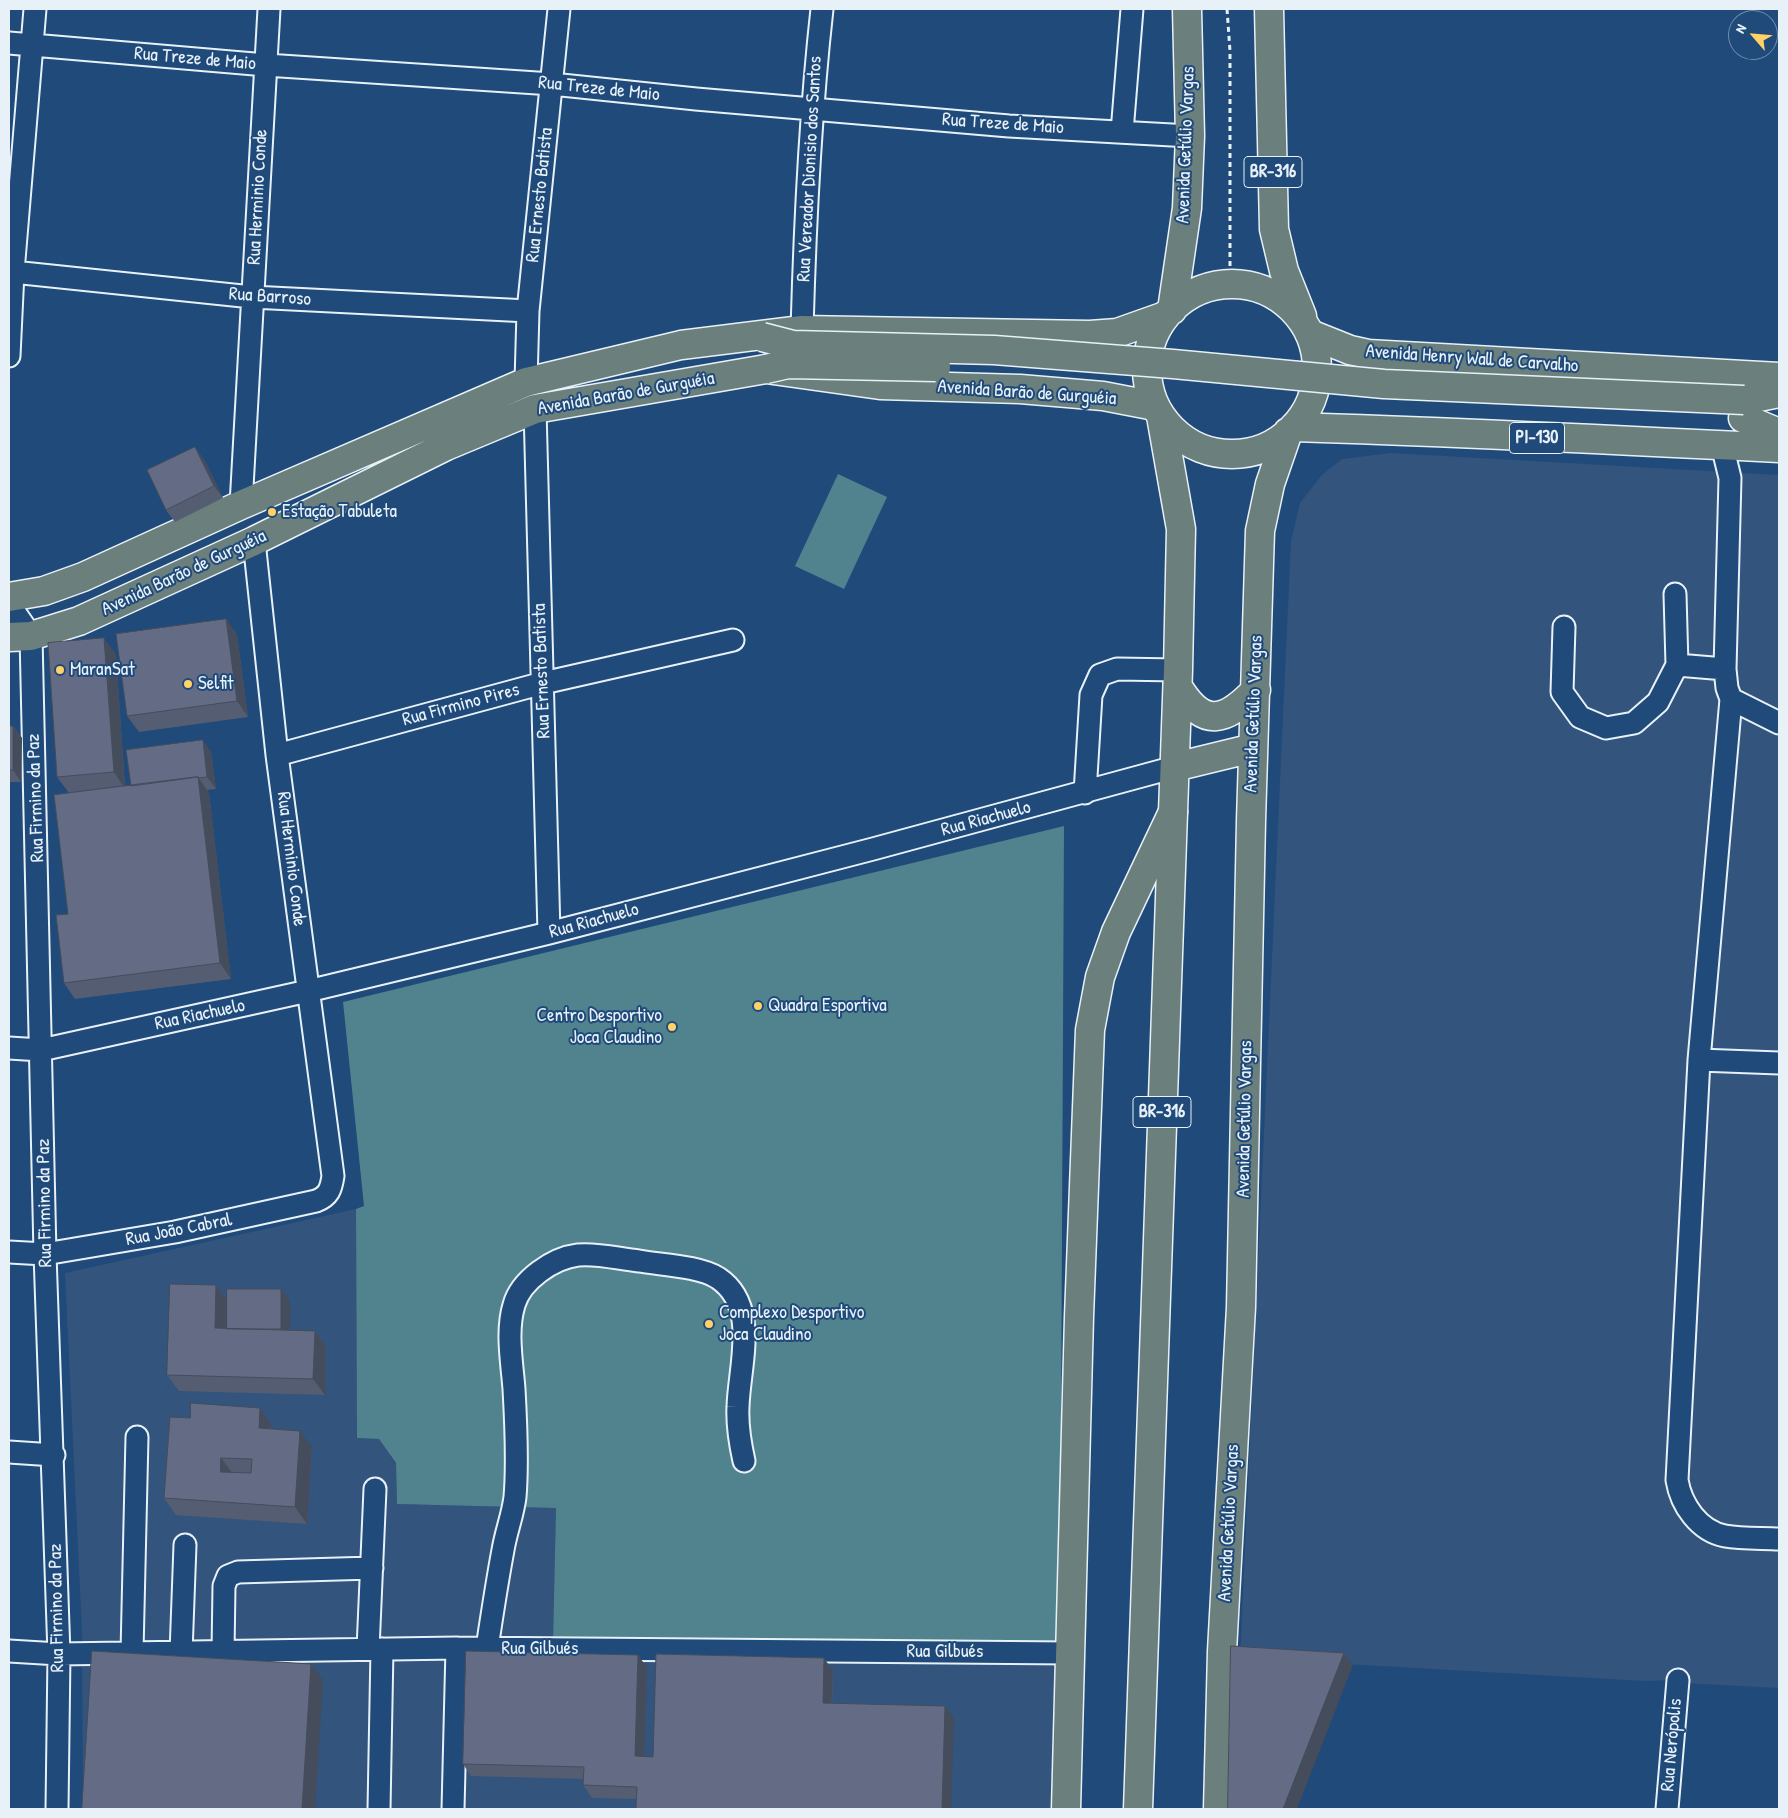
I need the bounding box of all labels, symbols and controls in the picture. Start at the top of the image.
north arrow [1728,10,1778,60]
text: N [1730,21,1750,36]
street label: Rua Treze de Maio [133,42,257,76]
street label: Rua Vereador Dionisio dos Santos [793,56,827,282]
street label: Avenida Getúlio Vargas [1172,66,1200,224]
street label: Rua Treze de Maio [537,71,661,107]
street label: Rua Treze de Maio [941,108,1065,140]
street label: Rua Ernesto Batista [522,127,558,263]
street label: Rua Herminio Conde [243,129,273,265]
road number: BR-316 [1244,156,1302,188]
street label: Rua Barroso [228,283,312,311]
street label: Avenida Henry Wall de Carvalho [1365,340,1579,378]
street label: Avenida Barão de Gurguéia [536,367,716,421]
street label: Avenida Barão de Gurguéia [937,375,1117,411]
road number: PI-130 [1510,422,1564,453]
place label: Estação Tabuleta [282,501,397,523]
marker: Estação Tabuleta [266,506,278,518]
street label: Avenida Barão de Gurguéia [98,525,270,621]
street label: Rua Ernesto Batista [528,603,556,739]
street label: Avenida Getúlio Vargas [1240,635,1268,793]
place label: MaranSat [70,659,135,681]
marker: MaranSat [54,664,66,676]
place label: Selfit [198,673,233,695]
marker: Selfit [182,678,194,690]
street label: Rua Firmino Pires [400,678,522,732]
street label: Rua Firmino da Paz [22,733,50,863]
street label: Rua Herminio Conde [271,790,311,928]
street label: Rua Riachuelo [939,796,1033,842]
street label: Rua Riachuelo [547,898,641,944]
street label: Rua Riachuelo [153,994,247,1036]
place label: Quadra Esportiva [768,995,887,1017]
marker: Quadra Esportiva [752,1000,764,1012]
place label: Centro Desportivo Joca Claudino [537,1005,662,1049]
marker: Centro Desportivo Joca Claudino [666,1021,678,1033]
street label: Avenida Getúlio Vargas [1232,1040,1258,1198]
road number: BR-316 [1133,1096,1191,1128]
street label: Rua Firmino da Paz [32,1139,58,1267]
street label: Rua João Cabral [124,1209,234,1251]
place label: Complexo Desportivo Joca Claudino [719,1302,864,1346]
marker: Complexo Desportivo Joca Claudino [703,1318,715,1330]
street label: Avenida Getúlio Vargas [1213,1444,1245,1602]
street label: Rua Firmino da Paz [44,1544,70,1672]
street label: Rua Gilbués [502,1638,578,1660]
street label: Rua Gilbués [907,1641,983,1663]
street label: Rua Nerópolis [1657,1698,1687,1792]

